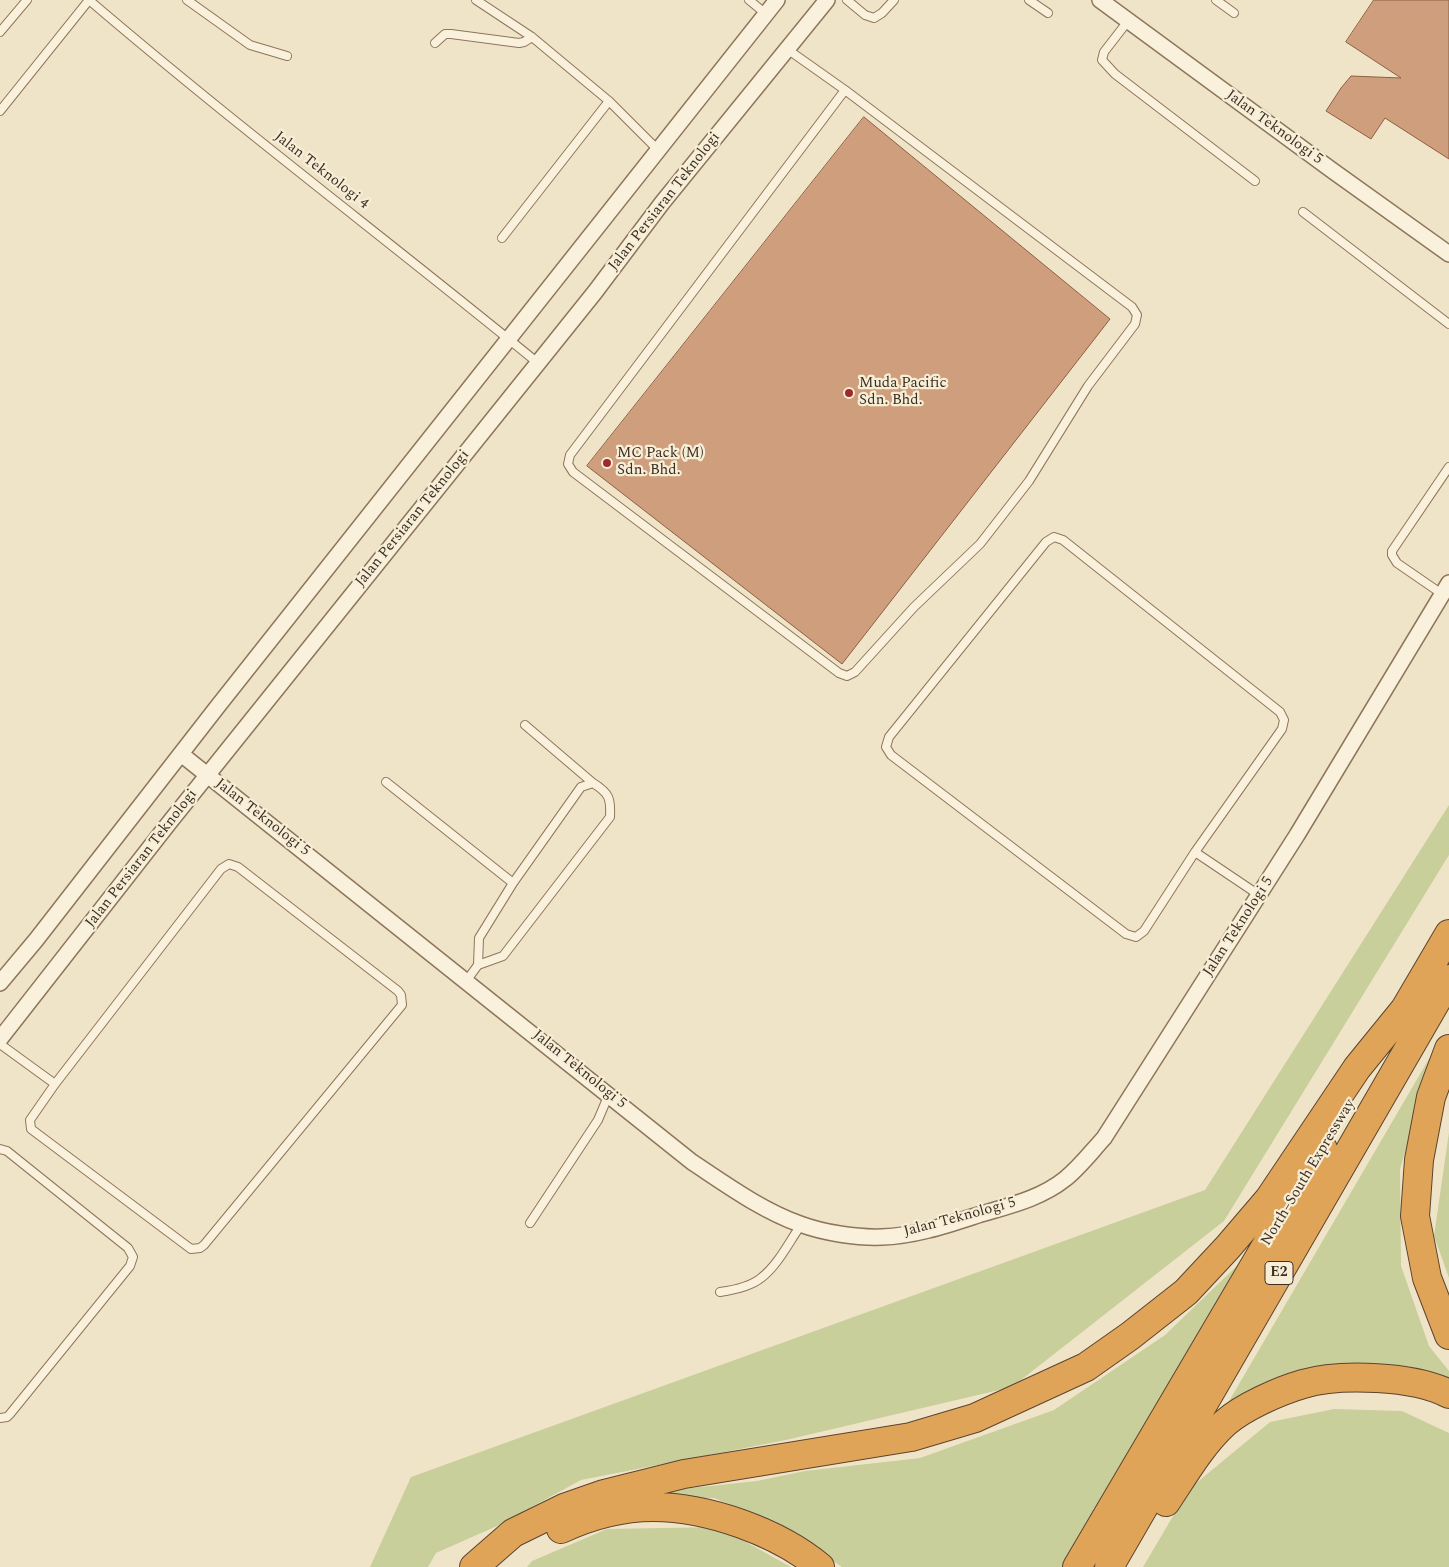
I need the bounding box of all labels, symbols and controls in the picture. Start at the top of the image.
street label: Jalan Teknologi 5 [1222,87,1326,169]
street label: Jalan Teknologi 4 [270,128,372,214]
street label: Jalan Persiaran Teknologi [605,129,725,275]
place label: Muda Pacific Sdn. Bhd. [859,375,947,410]
marker: Muda Pacific Sdn. Bhd. [843,387,855,399]
place label: MC Pack (M) Sdn. Bhd. [617,445,704,480]
street label: Jalan Persiaran Teknologi [352,447,474,591]
marker: MC Pack (M) Sdn. Bhd. [601,457,613,469]
street label: Jalan Teknologi 5 [211,775,313,861]
street label: Jalan Persiaran Teknologi [82,786,202,932]
street label: Jalan Teknologi 5 [1200,874,1278,980]
street label: Jalan Teknologi 5 [529,1027,629,1113]
street label: North–South Expressway [1258,1097,1360,1249]
street label: Jalan Teknologi 5 [902,1194,1018,1242]
road number: E2 [1265,1262,1293,1284]

